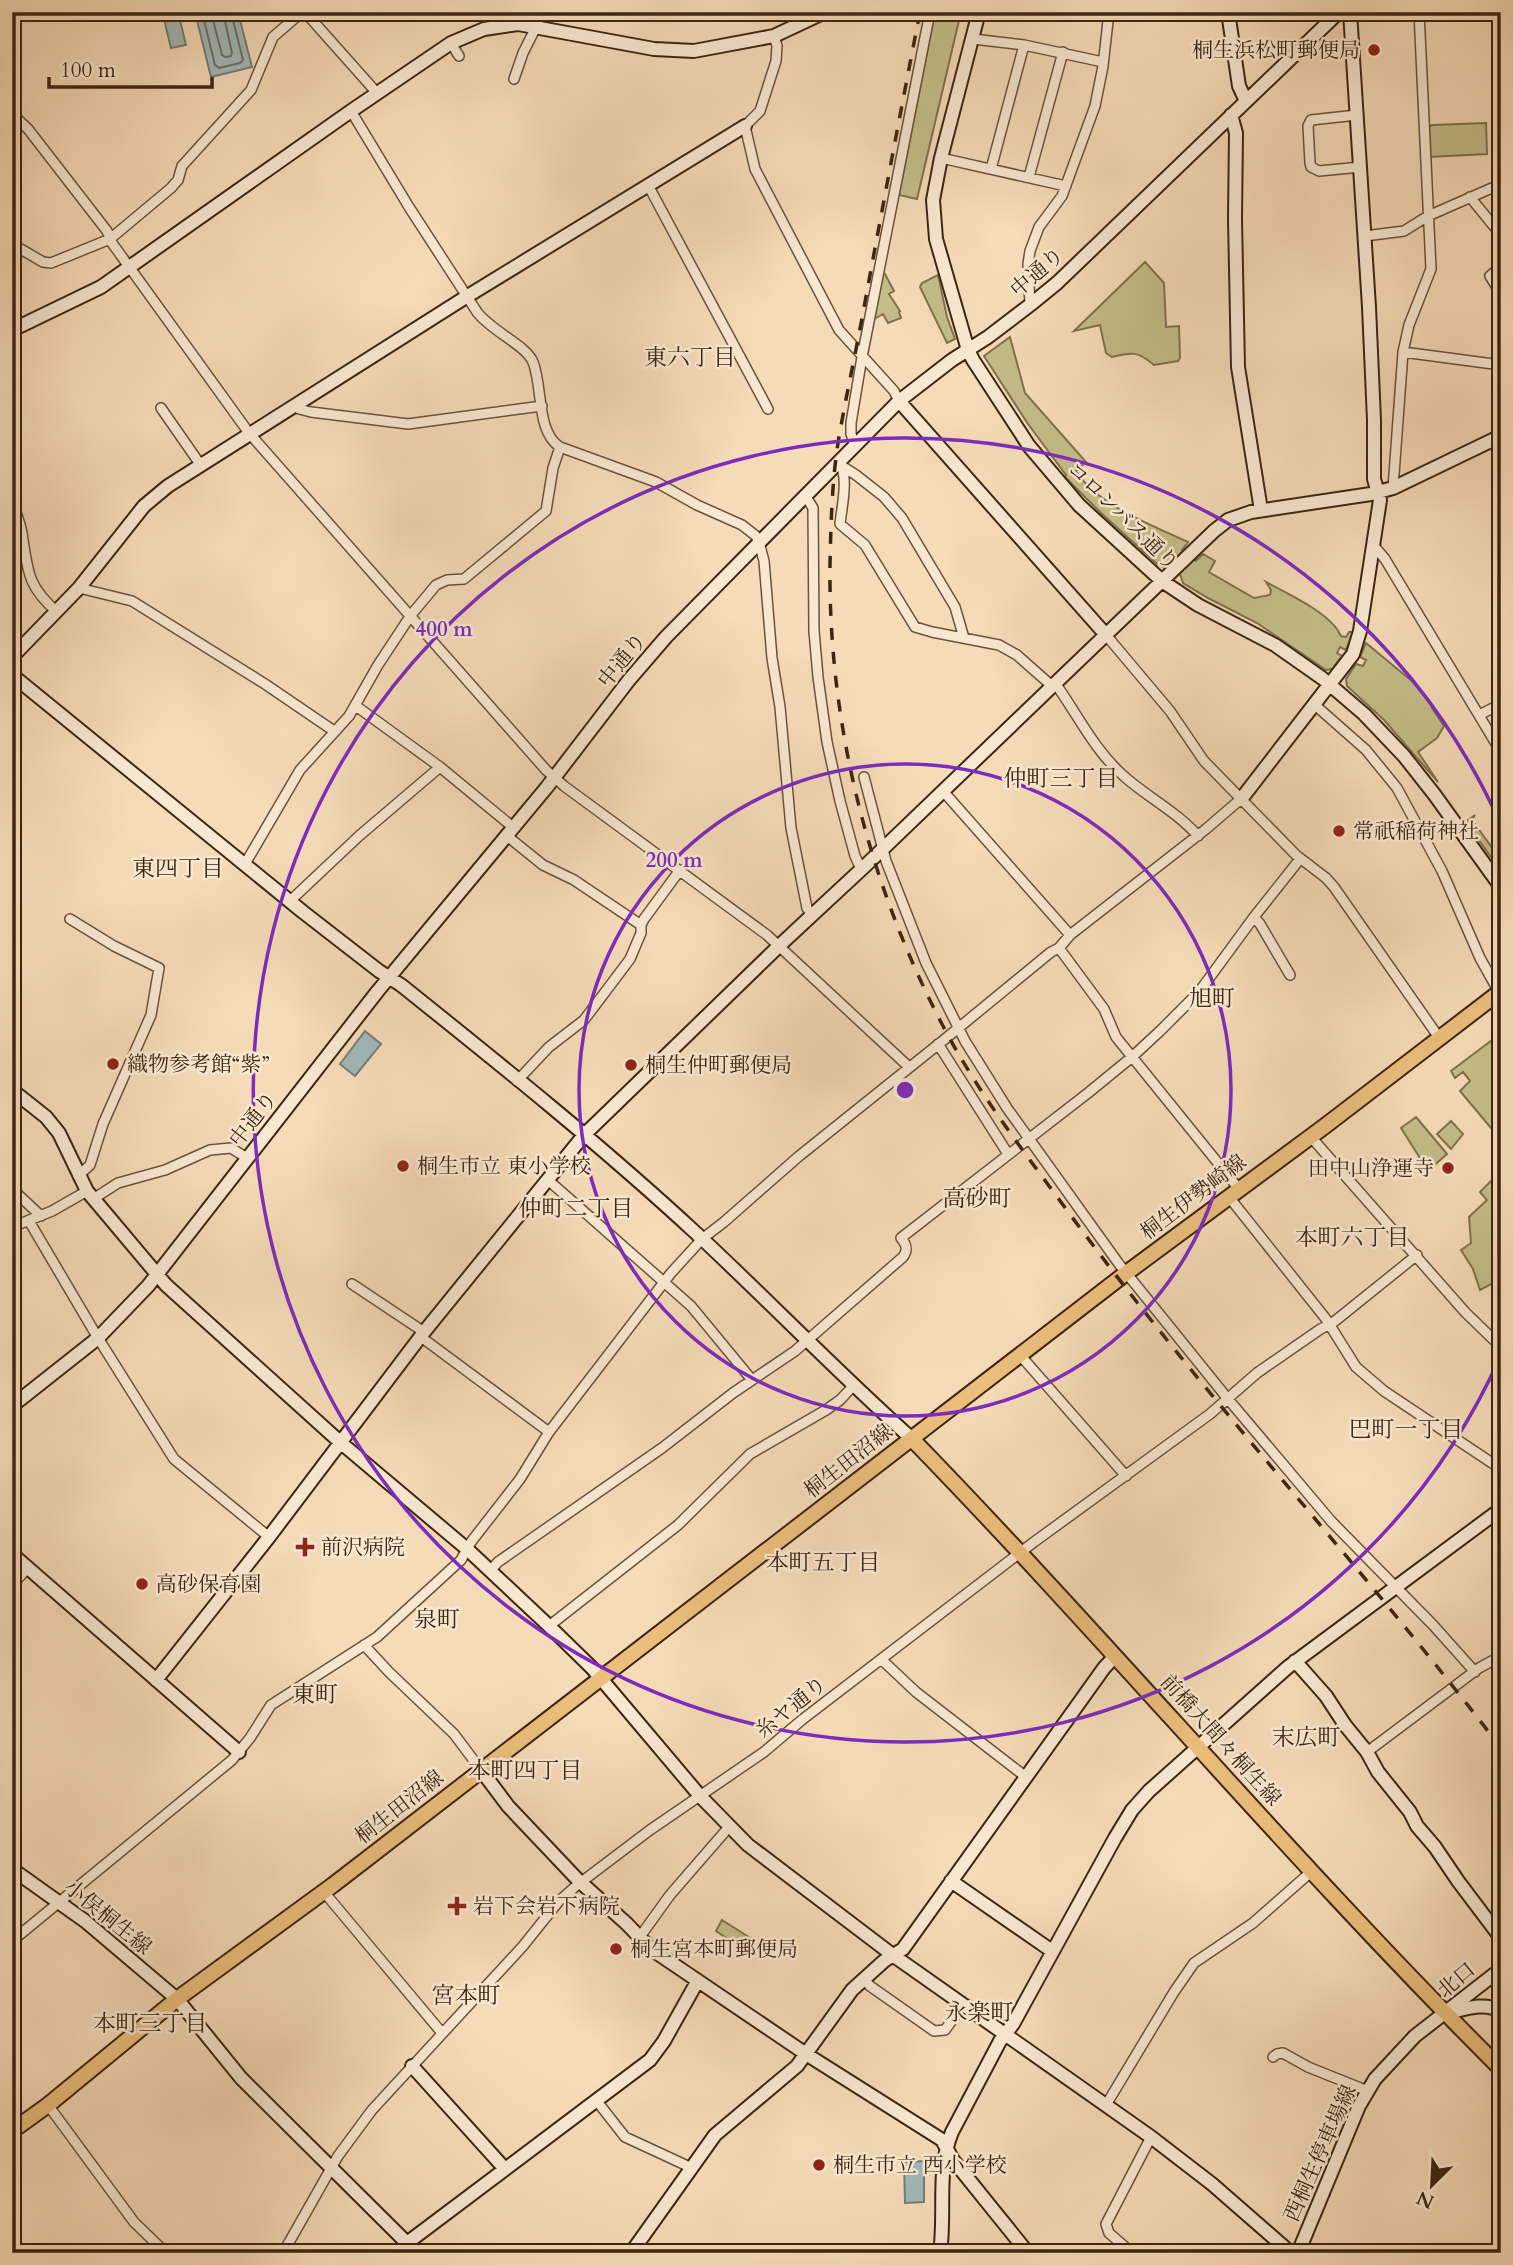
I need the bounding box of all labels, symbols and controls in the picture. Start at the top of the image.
place label: 桐生浜松町郵便局 [1192,36,1360,65]
marker: 桐生浜松町郵便局 [1366,42,1382,58]
scale bar [49,46,212,90]
text: 100 m [60,56,116,85]
street label: 中通り [1004,241,1071,304]
district label: 東六丁目 [644,342,736,373]
street label: コロンバス通り [1060,455,1185,577]
text: 400 m [415,615,473,644]
street label: 中通り [591,627,653,694]
district label: 仲町三丁目 [1004,763,1119,794]
place label: 常祇稲荷神社 [1353,817,1479,846]
marker: 常祇稲荷神社 [1331,823,1347,839]
text: 200 m [645,846,703,875]
district label: 東四丁目 [132,853,224,884]
district label: 旭町 [1189,983,1235,1014]
place label: 織物参考館“紫” [127,1050,269,1079]
place label: 桐生仲町郵便局 [645,1051,792,1080]
marker: 織物参考館“紫” [105,1056,121,1072]
marker: 桐生仲町郵便局 [623,1057,639,1073]
centre of rings [893,1078,917,1102]
street label: 中通り [223,1086,284,1153]
street label: 桐生伊勢崎線 [1134,1148,1252,1247]
place label: 桐生市立 東小学校 [417,1152,591,1181]
place label: 田中山浄運寺 [1308,1154,1434,1183]
marker: 桐生市立 東小学校 [395,1158,411,1174]
marker: 田中山浄運寺 [1440,1160,1456,1176]
district label: 高砂町 [943,1183,1012,1214]
district label: 仲町二丁目 [519,1193,634,1224]
district label: 本町六丁目 [1295,1222,1410,1253]
district label: 巴町一丁目 [1349,1414,1464,1445]
street label: 桐生田沼線 [798,1418,899,1505]
place label: 前沢病院 [321,1533,405,1562]
marker: 前沢病院 [295,1537,315,1557]
district label: 本町五丁目 [766,1547,881,1578]
place label: 高砂保育園 [156,1570,261,1599]
marker: 高砂保育園 [134,1576,150,1592]
district label: 泉町 [414,1604,460,1635]
street label: 前橋大間々桐生線 [1154,1668,1288,1812]
street label: 糸ヤ通り [750,1670,833,1745]
district label: 東町 [292,1679,338,1710]
district label: 末広町 [1272,1722,1341,1753]
district label: 本町四丁目 [468,1755,583,1786]
street label: 桐生田沼線 [349,1764,450,1851]
street label: 小俣桐生線 [58,1873,158,1962]
place label: 岩下会岩下病院 [473,1892,620,1921]
marker: 岩下会岩下病院 [447,1896,467,1916]
place label: 桐生宮本町郵便局 [630,1935,798,1964]
marker: 桐生宮本町郵便局 [608,1941,624,1957]
street label: 北口 [1431,1956,1482,2005]
district label: 宮本町 [432,1980,501,2011]
district label: 永楽町 [945,1997,1014,2028]
district label: 本町三丁目 [93,2008,208,2039]
street label: 西桐生停車場線 [1277,2080,1364,2226]
north arrow [1398,2150,1468,2220]
place label: 桐生市立 西小学校 [833,2151,1007,2180]
marker: 桐生市立 西小学校 [811,2157,827,2173]
text: N [1412,2184,1438,2215]

